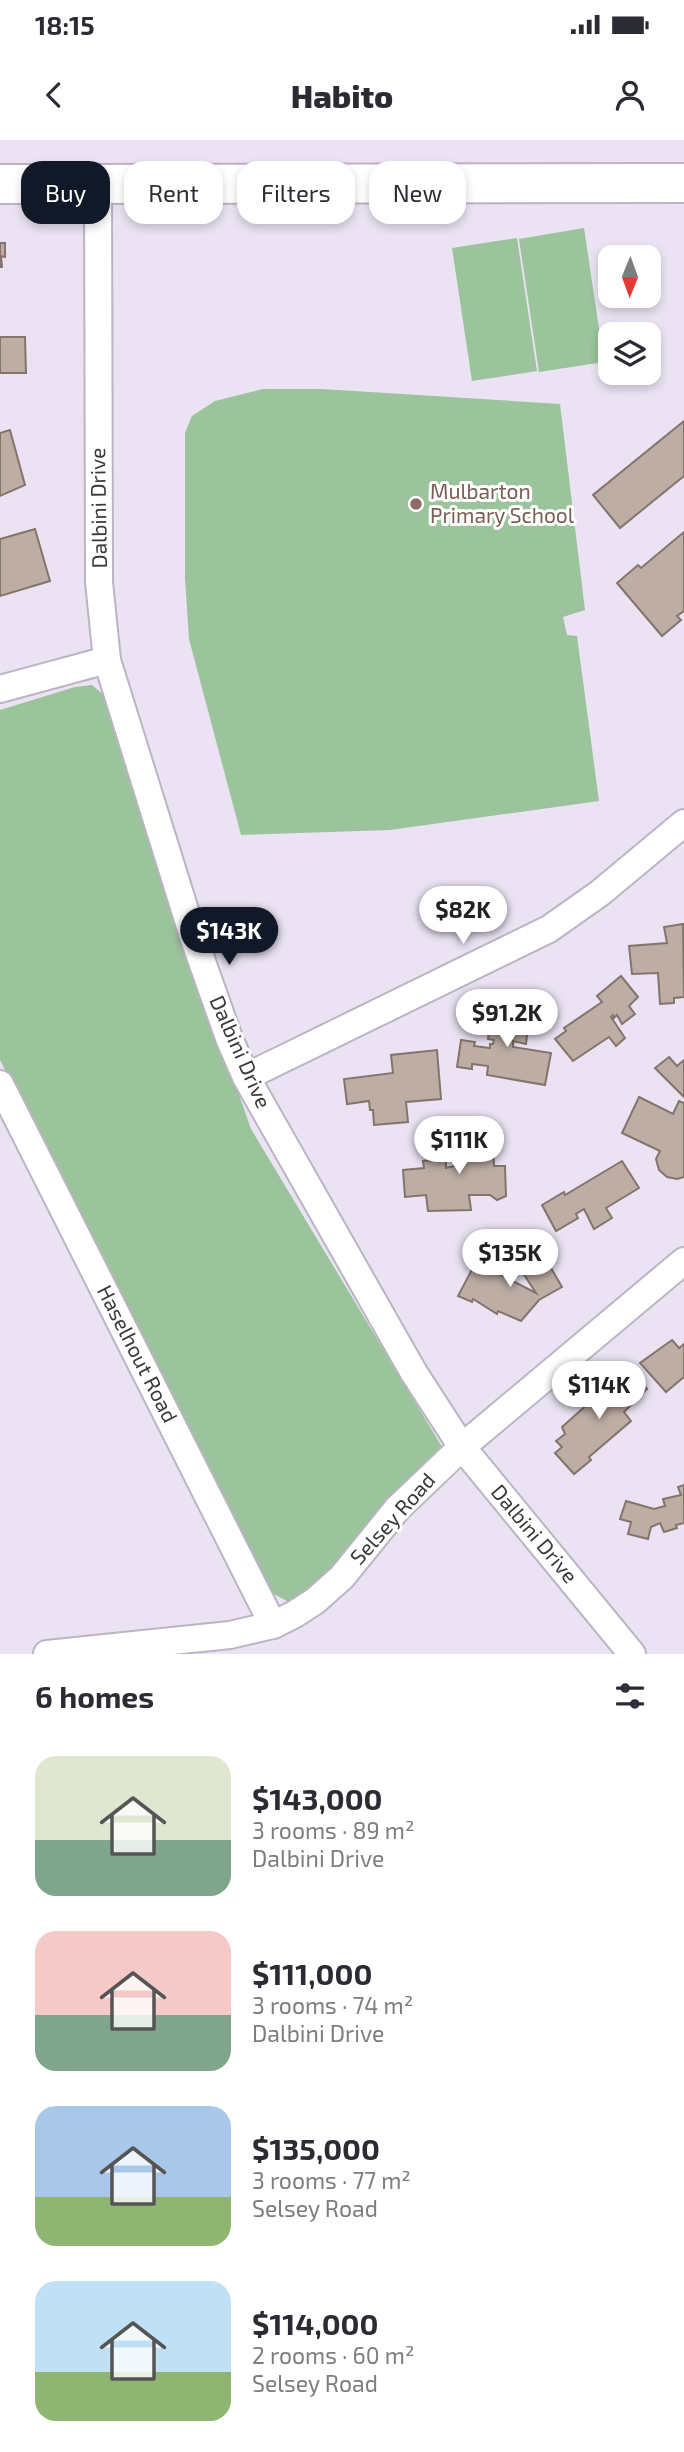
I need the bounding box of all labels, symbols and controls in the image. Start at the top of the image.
text: 18:15 [35,9,95,40]
icon: back [35,76,73,114]
text: Habito [291,76,393,114]
icon: person [611,76,649,114]
chip: Buy [21,161,110,224]
chip: Rent [124,161,223,224]
chip: Filters [237,161,355,224]
chip: New [369,161,466,224]
north arrow [598,245,662,308]
map controls [598,245,661,385]
button: layers [598,322,661,385]
street label: Dalbini Drive [84,447,111,569]
place label: Mulbarton Primary School [430,478,575,527]
marker: Mulbarton Primary School [408,496,424,512]
pin: $82K [422,886,504,946]
text: $82K [435,895,491,923]
pin: $143K [180,908,278,967]
text: $143K [196,916,262,944]
pin: $91.2K [450,990,564,1049]
street label: Dalbini Drive [205,991,277,1112]
text: $91.2K [472,998,542,1026]
pin: $111K [410,1116,508,1176]
text: $111K [430,1125,488,1153]
pin: $135K [461,1230,559,1289]
text: $135K [478,1238,542,1266]
street label: Haselhout Road [93,1280,184,1426]
pin: $114K [550,1362,648,1421]
text: $114K [568,1370,630,1398]
street label: Selsey Road [344,1467,440,1569]
street label: Dalbini Drive [487,1479,584,1587]
icon: filters [611,1677,649,1715]
text: 6 homes [35,1678,154,1714]
text: $143,000 [252,1780,383,1816]
icon: home [91,1784,175,1868]
text: 3 rooms · 89 m² [252,1816,414,1844]
text: Dalbini Drive [252,1844,384,1872]
text: $111,000 [252,1955,372,1991]
icon: home [91,1959,175,2043]
text: 3 rooms · 74 m² [252,1991,413,2019]
text: Dalbini Drive [252,2019,384,2047]
text: $135,000 [252,2130,380,2166]
icon: home [91,2134,175,2218]
text: 3 rooms · 77 m² [252,2166,411,2194]
text: Selsey Road [252,2194,378,2222]
text: $114,000 [252,2305,378,2341]
icon: home [91,2309,175,2393]
text: 2 rooms · 60 m² [252,2341,414,2369]
text: Selsey Road [252,2369,378,2397]

